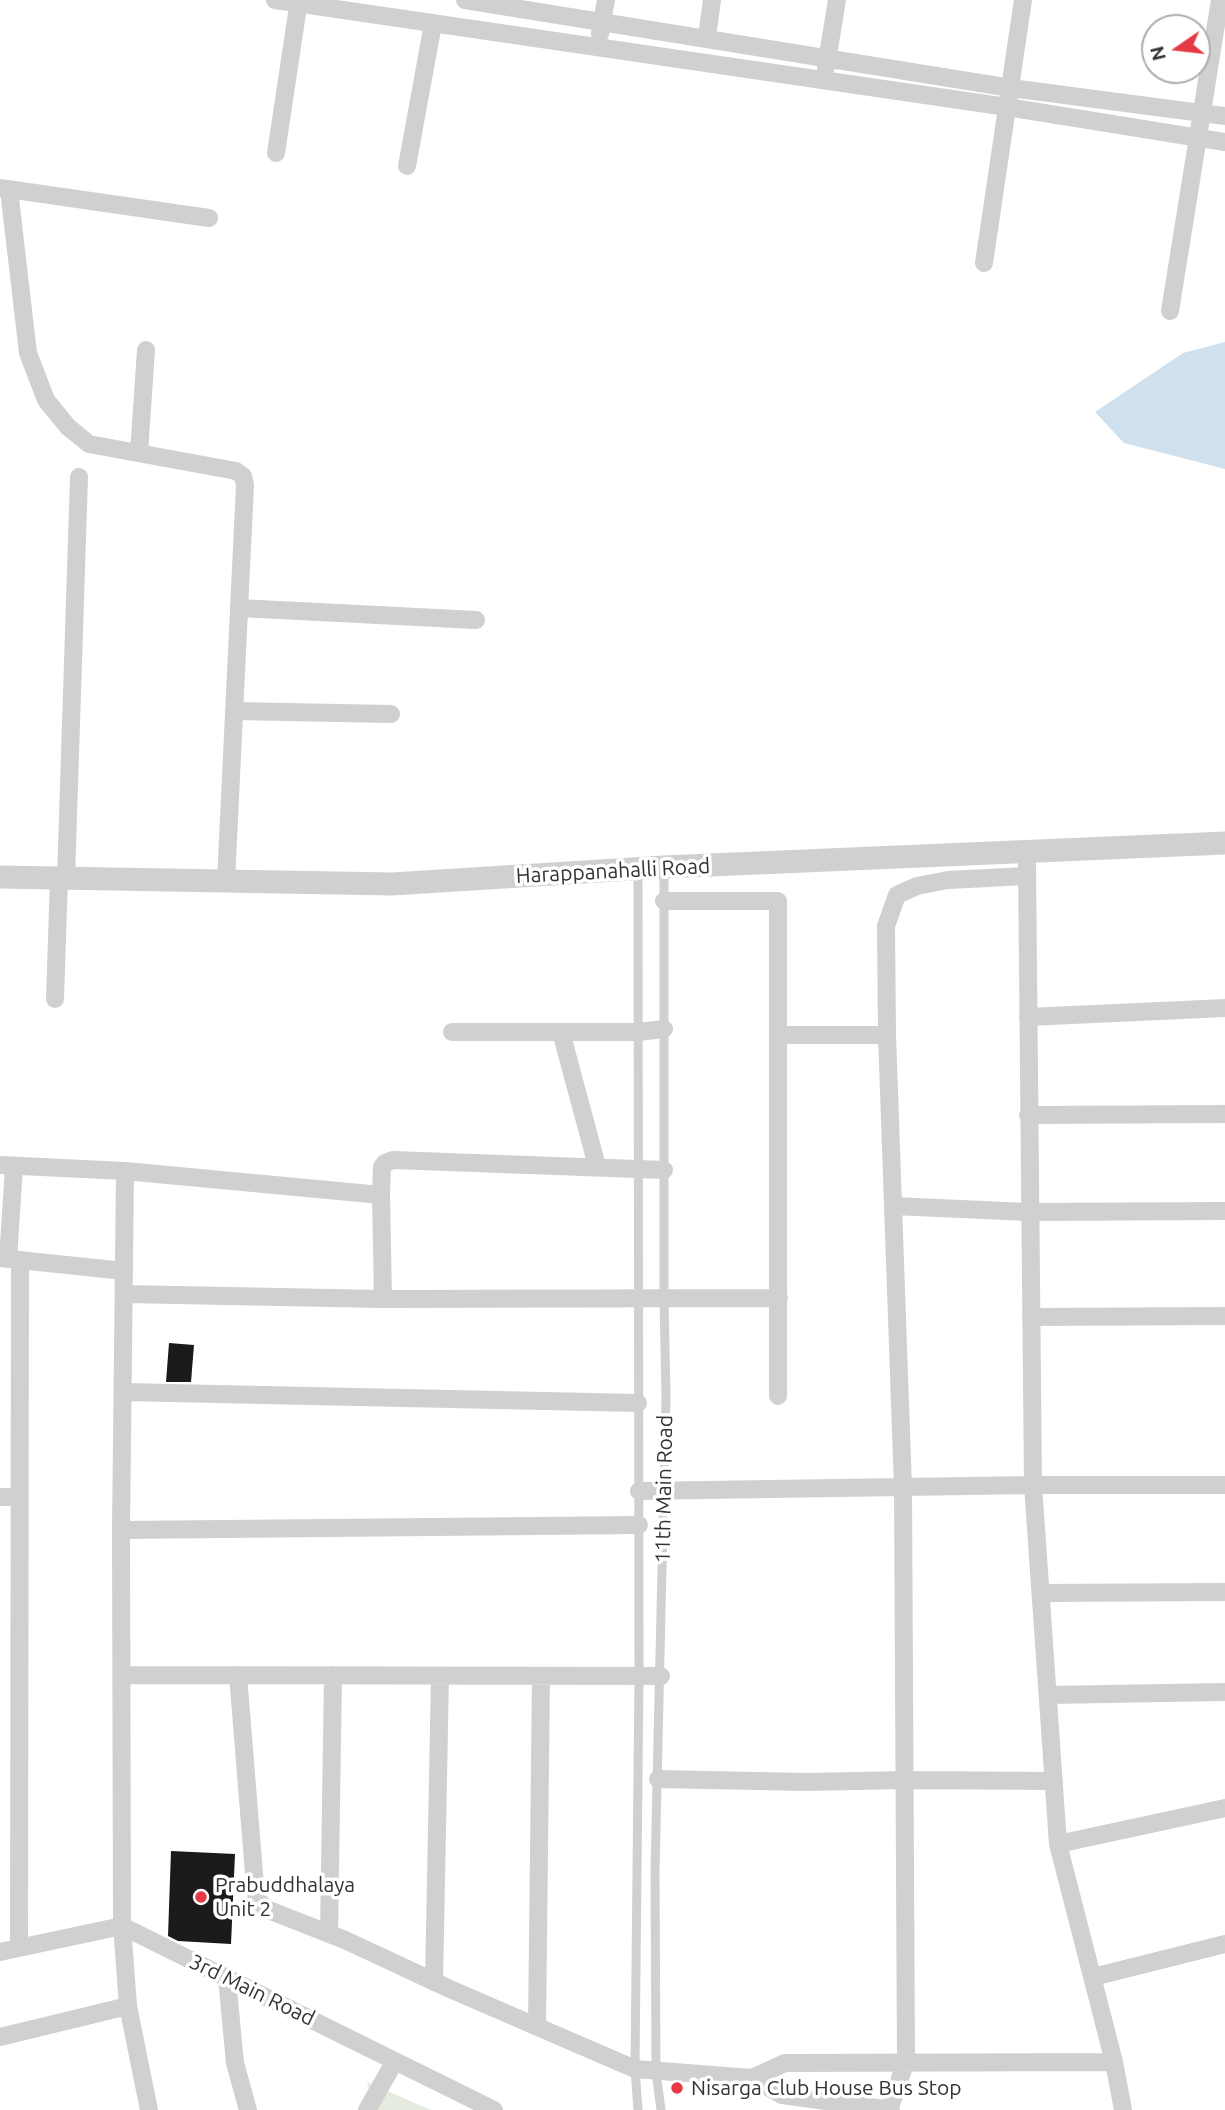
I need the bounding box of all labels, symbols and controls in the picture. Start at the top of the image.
north arrow [1141,14,1211,84]
text: N [1145,44,1170,63]
street label: Harappanahalli Road [515,853,711,889]
street label: 11th Main Road [650,1415,678,1563]
place label: Prabuddhalaya Unit 2 [215,1872,355,1922]
marker: Prabuddhalaya Unit 2 [193,1889,209,1905]
street label: 3rd Main Road [185,1949,319,2031]
place label: Nisarga Club House Bus Stop [691,2075,962,2101]
marker: Nisarga Club House Bus Stop [669,2080,685,2096]

